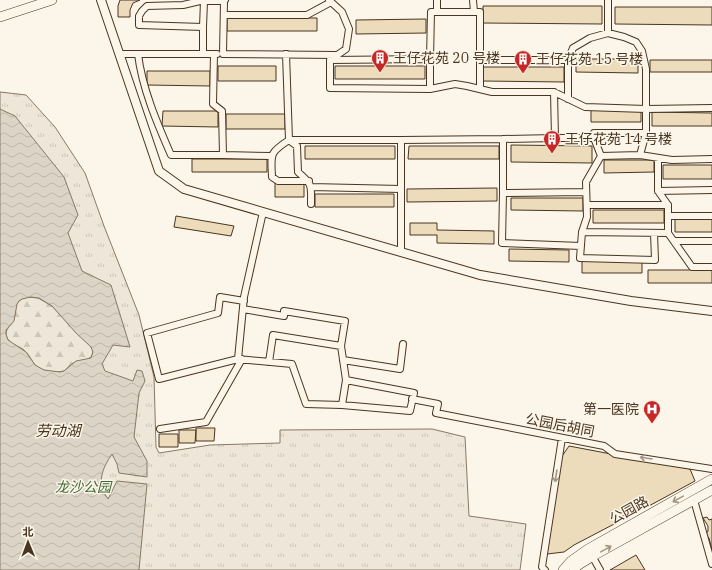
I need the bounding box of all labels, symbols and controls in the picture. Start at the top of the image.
building icon: 王仔花苑 20 号楼 [370,48,390,73]
place label: 王仔花苑 20 号楼 [393,49,500,67]
building icon: 王仔花苑 15 号楼 [513,49,533,74]
place label: 王仔花苑 15 号楼 [536,50,643,68]
building icon: 王仔花苑 14 号楼 [542,129,562,154]
place label: 王仔花苑 14 号楼 [565,130,672,148]
hospital icon: 第一医院 [642,399,662,424]
place label: 第一医院 [583,400,639,418]
street label: 公园后胡同 [524,409,596,441]
water label: 劳动湖 [35,421,82,440]
one-way arrow [640,454,653,462]
one-way arrow [552,469,560,482]
park label: 龙沙公园 [55,478,113,496]
street label: 公园路 [606,492,652,528]
one-way arrow [672,495,684,503]
north arrow [8,522,48,562]
text: 北 [22,525,33,539]
one-way arrow [600,544,612,552]

